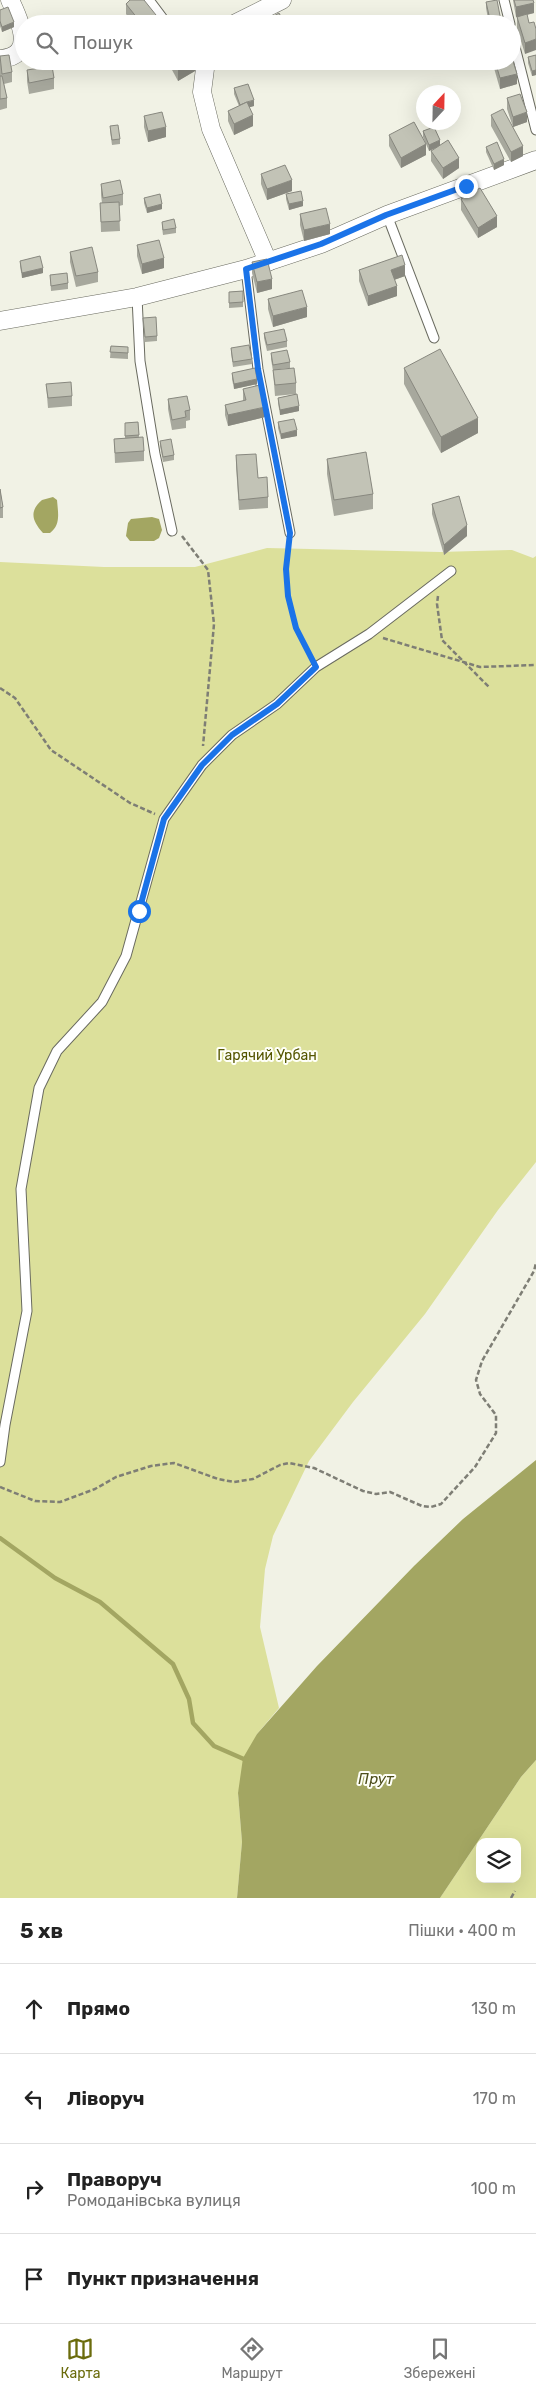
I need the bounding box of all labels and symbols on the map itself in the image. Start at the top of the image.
north arrow [416,85,461,130]
route end [455,175,478,198]
route start [128,900,151,923]
park label: Гарячий Урбан [217,1047,317,1064]
water label: Прут [358,1770,395,1788]

